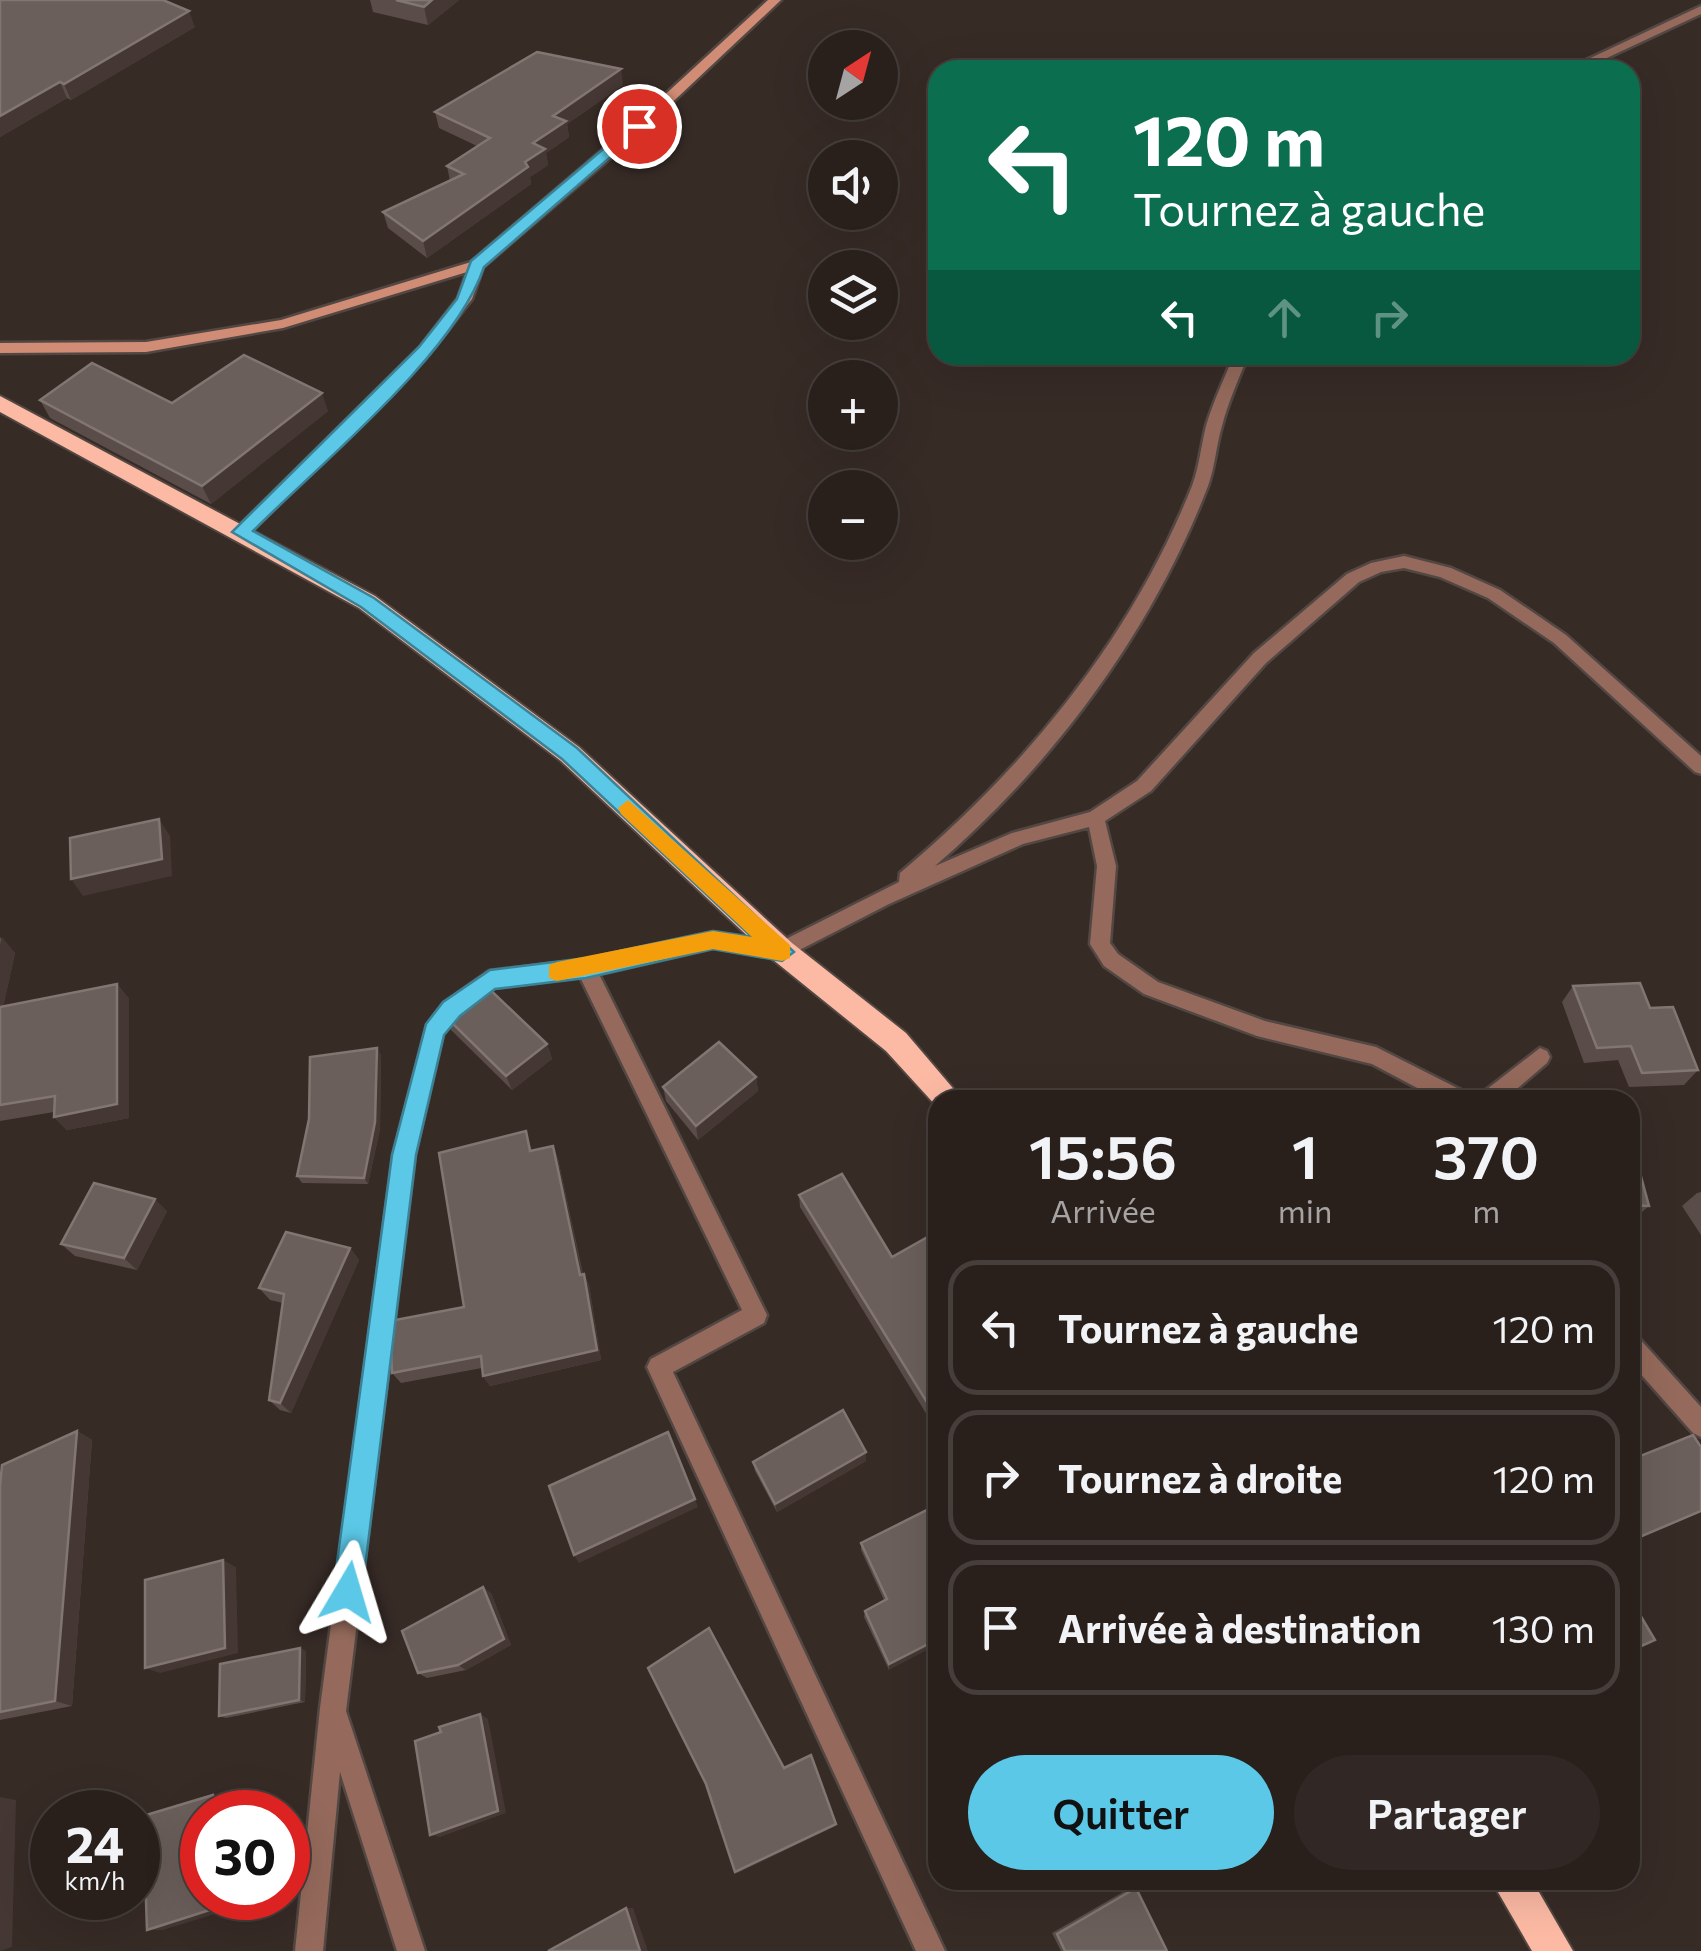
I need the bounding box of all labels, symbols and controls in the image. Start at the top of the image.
north arrow [808,30,898,120]
map controls [808,30,898,560]
pin [597,84,682,169]
text: 120 m [1133,95,1325,180]
icon: arrive [612,99,667,154]
icon: left [968,100,1098,230]
button: sound [808,140,898,230]
text: Tournez à gauche [1133,180,1485,235]
button: layers [808,250,898,340]
icon: left [1152,290,1207,345]
icon: ahead [1257,290,1312,345]
icon: right [1362,290,1417,345]
button: + [808,360,898,450]
button: − [808,470,898,560]
text: 15:56 [1029,1118,1177,1191]
text: 1 [1292,1118,1318,1191]
text: 370 [1433,1118,1539,1191]
text: Arrivée [1050,1190,1156,1230]
text: min [1278,1190,1332,1230]
text: m [1472,1190,1500,1230]
icon: left [973,1300,1028,1355]
text: Tournez à gauche [1058,1304,1359,1351]
text: 120 m [1493,1304,1595,1351]
icon: right [973,1450,1028,1505]
text: Tournez à droite [1058,1454,1342,1501]
text: 120 m [1493,1454,1595,1501]
position arrow [296,1540,400,1644]
icon: arrive [973,1600,1028,1655]
text: Arrivée à destination [1058,1604,1421,1651]
text: 130 m [1492,1604,1595,1651]
button: Quitter [968,1755,1274,1870]
button: Partager [1294,1755,1600,1870]
speed limit sign: 30 [180,1790,310,1920]
text: 24 [66,1812,124,1873]
text: km/h [65,1865,125,1895]

